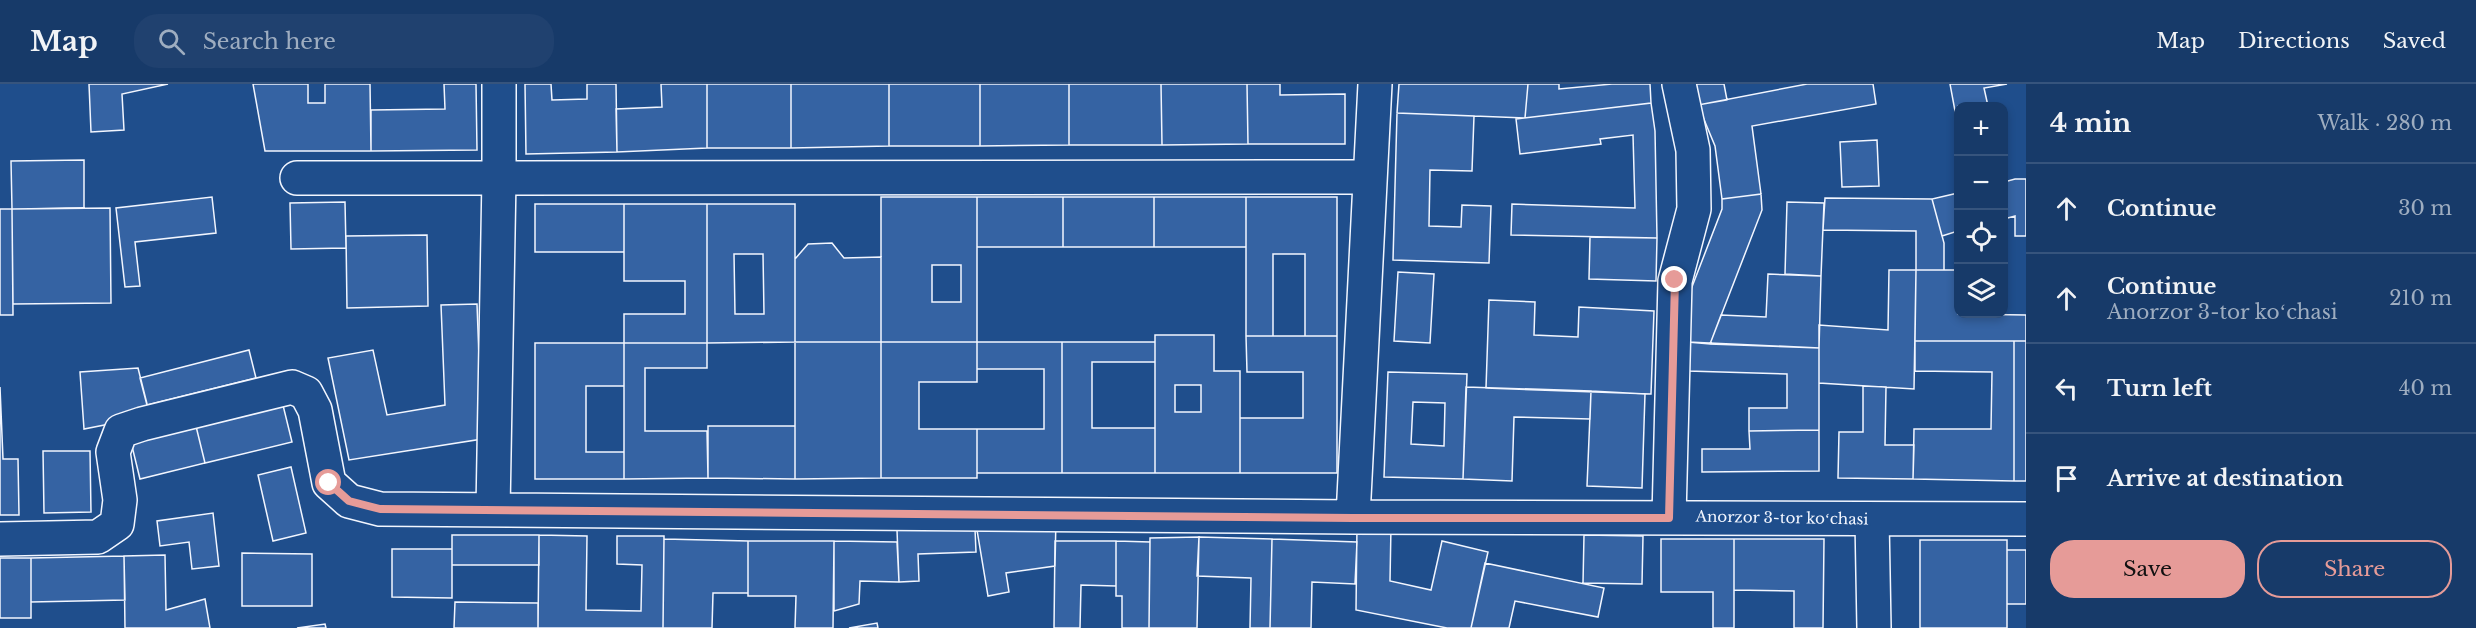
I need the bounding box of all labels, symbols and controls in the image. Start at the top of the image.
search box [134,14,554,68]
text: Map [30,24,98,59]
icon: search [155,25,188,58]
text: Search here [203,28,336,55]
text: Map [2156,28,2205,54]
text: Directions [2238,28,2350,54]
text: Saved [2383,28,2446,54]
map controls [1954,102,2008,318]
button: + [1954,102,2008,156]
text: 4 min [2050,107,2131,139]
text: Walk · 280 m [2318,111,2452,135]
button: − [1954,156,2008,210]
icon: ahead [2050,192,2083,225]
text: Continue [2107,195,2216,222]
text: 30 m [2398,196,2452,220]
button: locate [1954,210,2008,264]
button: layers [1954,264,2008,318]
route end [1661,266,1687,292]
text: Continue [2107,273,2216,300]
icon: ahead [2050,282,2083,315]
text: 210 m [2389,286,2452,310]
text: Anorzor 3-tor koʻchasi [2107,300,2338,324]
icon: left [2050,372,2083,405]
text: Turn left [2107,375,2212,402]
text: 40 m [2399,376,2452,400]
icon: arrive [2050,462,2083,495]
text: Arrive at destination [2107,465,2344,492]
route start [315,469,341,495]
street label: Anorzor 3-tor koʻchasi [1694,506,1869,529]
button: Save [2050,540,2245,598]
button: Share [2257,540,2452,598]

